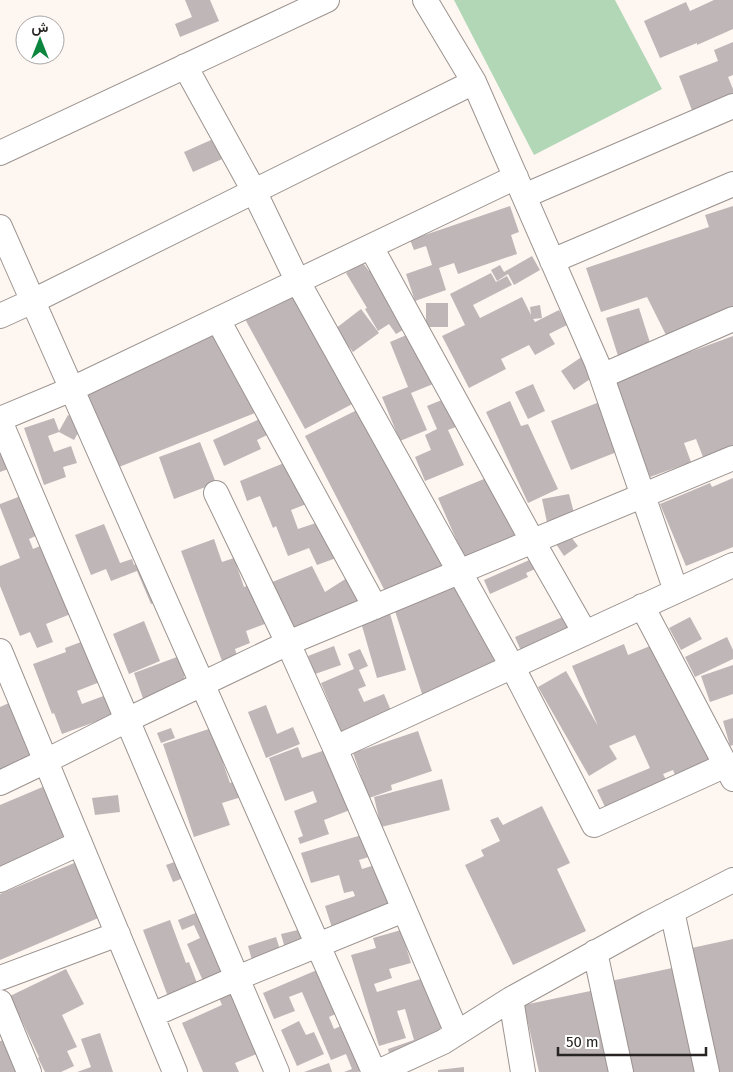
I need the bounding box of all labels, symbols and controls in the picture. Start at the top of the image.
north arrow [15,15,65,65]
text: ش [32,19,49,36]
scale bar [558,1024,706,1056]
text: 50 m [566,1033,599,1051]

